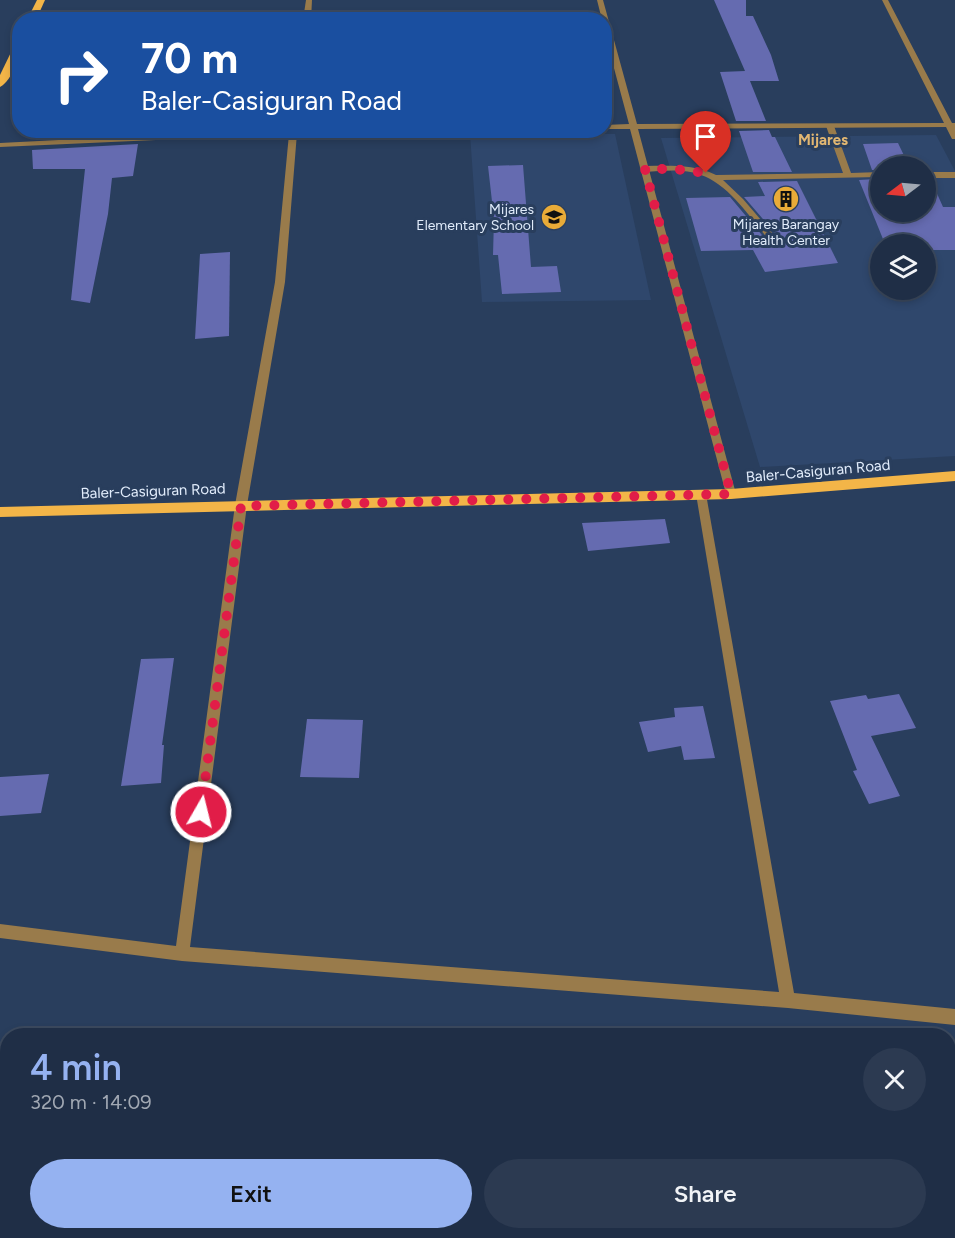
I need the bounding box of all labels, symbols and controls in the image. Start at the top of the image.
text: 70 m [141,33,238,84]
icon: right [42,36,120,114]
text: Baler-Casiguran Road [141,84,402,117]
pin [680,111,731,173]
icon: arrive [689,120,722,153]
district label: Mijares [798,131,848,149]
north arrow [870,156,936,222]
map controls [870,156,936,300]
building icon: Mijares Barangay Health Center [771,184,801,214]
place label: Mijares Elementary School [416,201,534,234]
school or university icon: Mijares Elementary School [539,202,569,232]
place label: Mijares Barangay Health Center [733,216,840,249]
button: layers [870,234,936,300]
street label: Baler-Casiguran Road [745,456,891,486]
street label: Baler-Casiguran Road [80,479,226,503]
position arrow [169,780,233,844]
text: 4 min [30,1046,122,1089]
button: close [863,1048,926,1111]
text: 320 m · 14:09 [30,1090,152,1114]
button: Exit [30,1159,472,1228]
button: Share [484,1159,926,1228]

